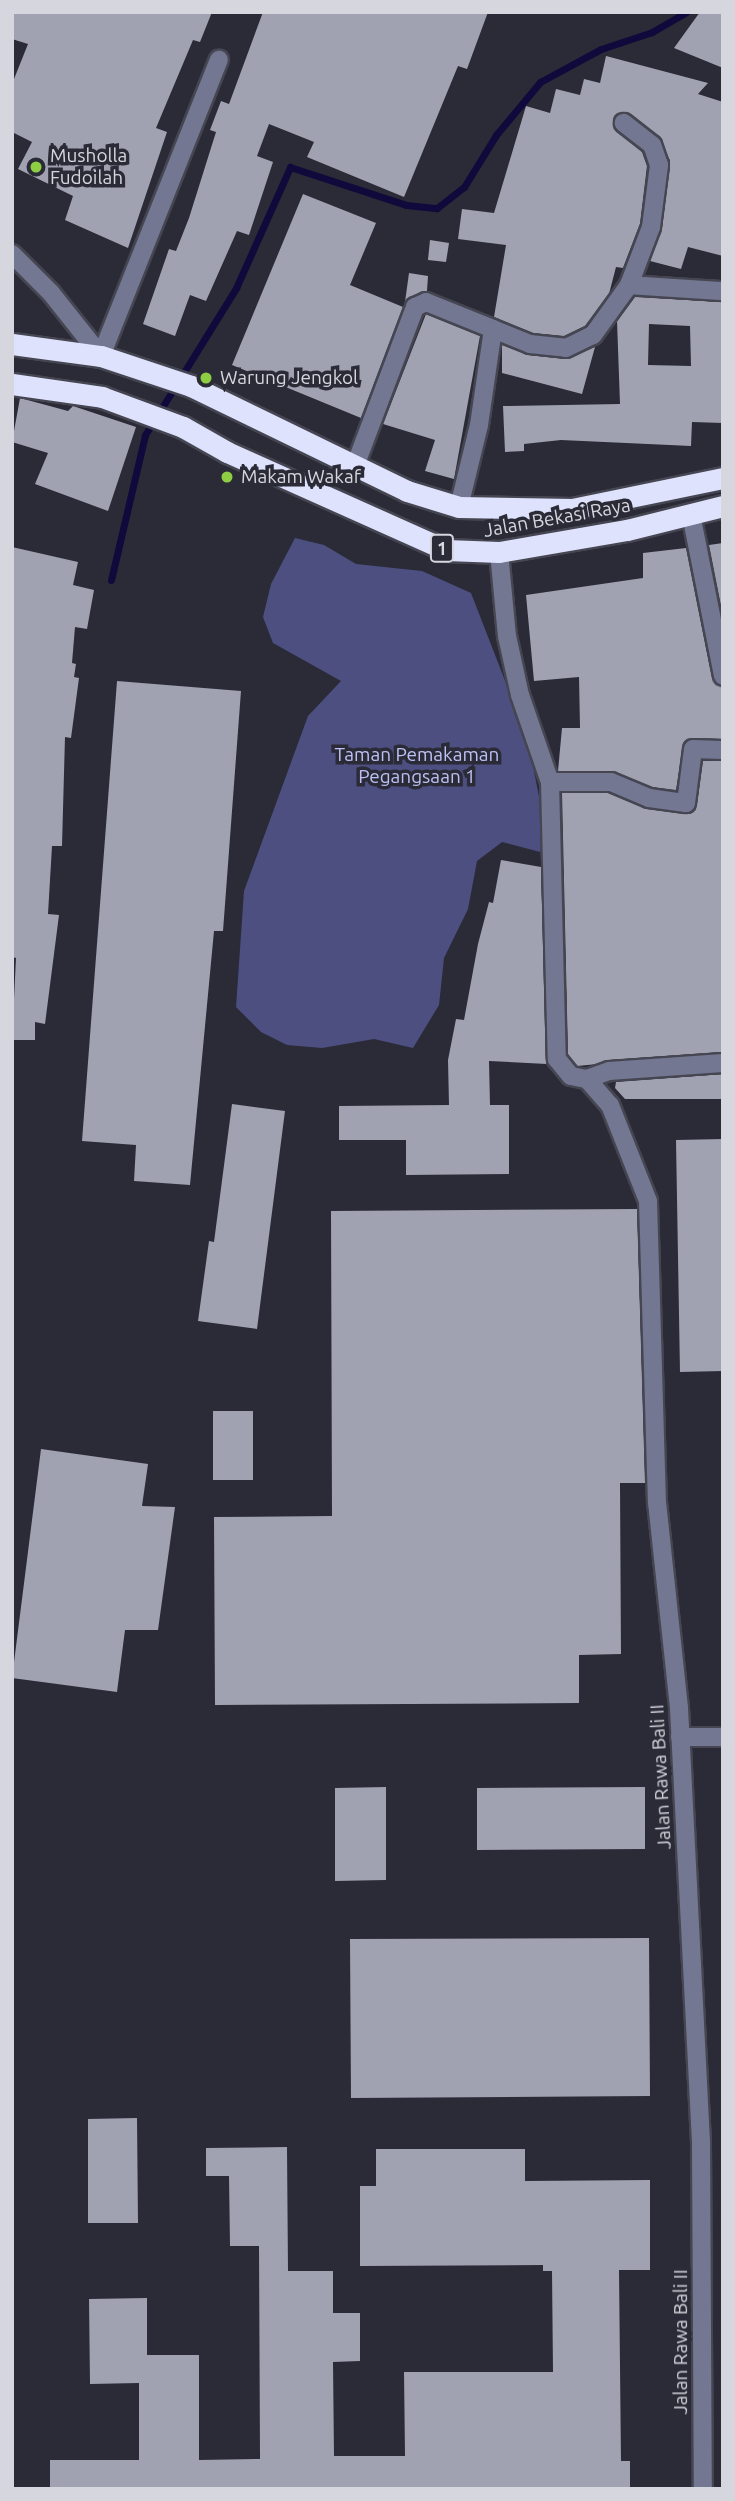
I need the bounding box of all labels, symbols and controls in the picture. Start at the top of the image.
place label: Musholla Fudoilah [50,145,127,189]
marker: Musholla Fudoilah [28,159,44,175]
place label: Warung Jengkol [220,367,358,389]
marker: Warung Jengkol [198,370,214,386]
place label: Makam Wakaf [241,466,361,488]
marker: Makam Wakaf [219,469,235,485]
street label: Jalan Bekasi Raya [482,494,632,542]
road number: 1 [430,534,454,562]
park label: Taman Pemakaman Pegangsaan 1 [335,744,499,788]
street label: Jalan Rawa Bali II [646,1704,676,1850]
street label: Jalan Rawa Bali II [670,2270,692,2414]

